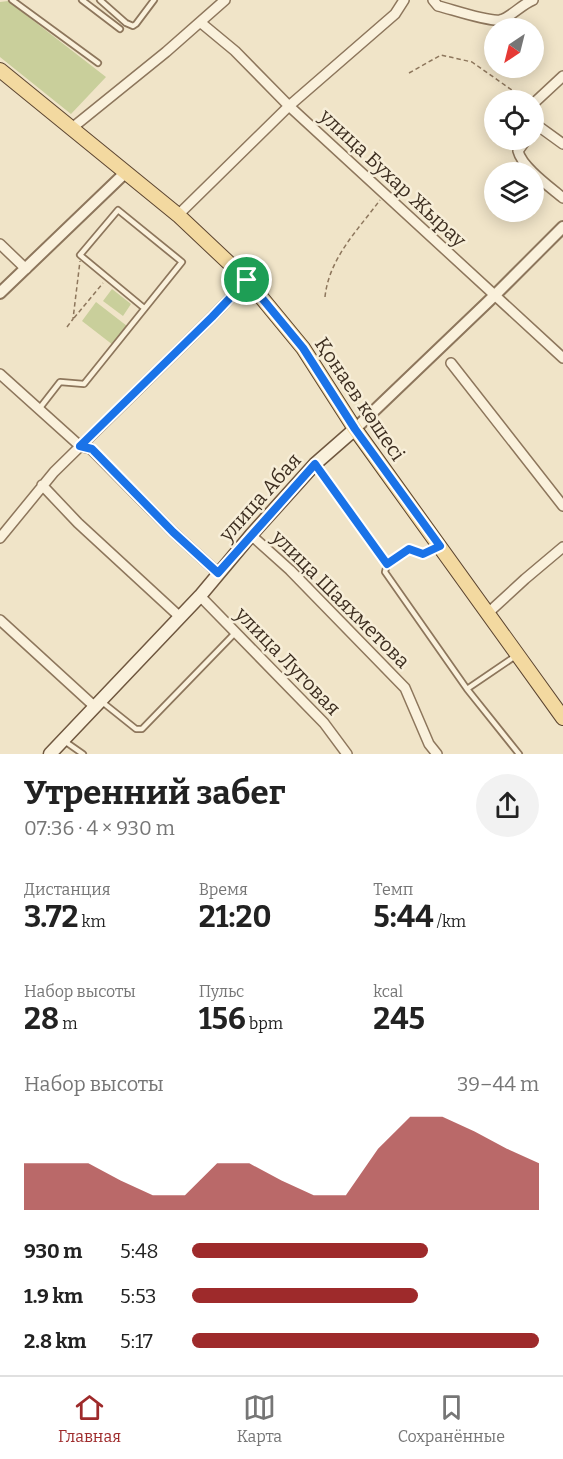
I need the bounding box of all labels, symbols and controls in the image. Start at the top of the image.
north arrow [484,18,544,78]
map controls [484,18,544,222]
button: locate [484,90,544,150]
street label: улица Бухар Жырау [314,103,472,252]
button: layers [484,162,544,222]
pin [221,254,272,305]
icon: arrive [230,263,263,296]
street label: Қонаев көшесі [310,333,410,465]
street label: улица Абая [213,448,306,547]
street label: улица Шаяхметова [266,524,415,673]
street label: улица Луговая [230,601,346,720]
text: Утренний забег [24,773,285,813]
button: share [476,774,539,837]
text: 07:36 · 4 × 930 m [24,816,175,840]
text: Дистанция [24,880,111,899]
text: Время [199,880,248,899]
text: Темп [373,880,413,899]
text: 3.72 [24,899,78,935]
text: 21:20 [199,899,271,935]
text: 5:44 [373,899,434,935]
text: km [78,912,106,931]
text: /km [434,912,466,931]
text: Набор высоты [24,982,136,1001]
text: Пульс [199,982,244,1001]
text: kcal [373,982,403,1001]
text: 28 [24,1001,59,1037]
text: 156 [199,1001,246,1037]
text: 245 [373,1001,425,1037]
text: m [59,1014,77,1033]
text: bpm [246,1014,283,1033]
text: Набор высоты [24,1072,164,1096]
text: 39–44 m [457,1072,539,1096]
text: 930 m [24,1239,82,1263]
text: 5:48 [120,1239,159,1263]
text: 1.9 km [24,1284,83,1308]
text: 5:53 [120,1284,157,1308]
text: 2.8 km [24,1329,86,1353]
text: 5:17 [120,1329,153,1353]
tab: Главная [58,1391,121,1446]
tab: Карта [237,1391,282,1446]
tab: Сохранённые [398,1391,505,1446]

